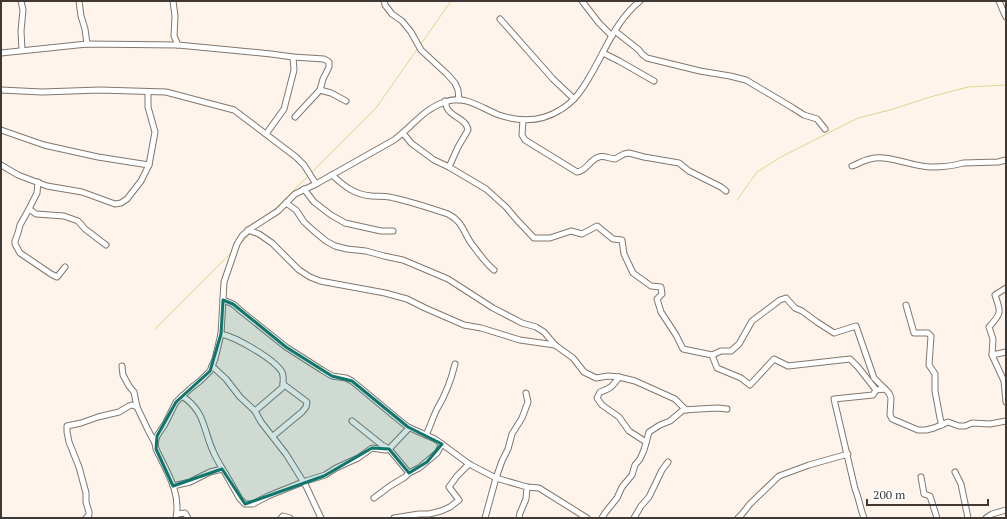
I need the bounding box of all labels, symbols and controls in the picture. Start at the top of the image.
scale bar [867,481,988,507]
text: 200 m [873,487,906,502]

